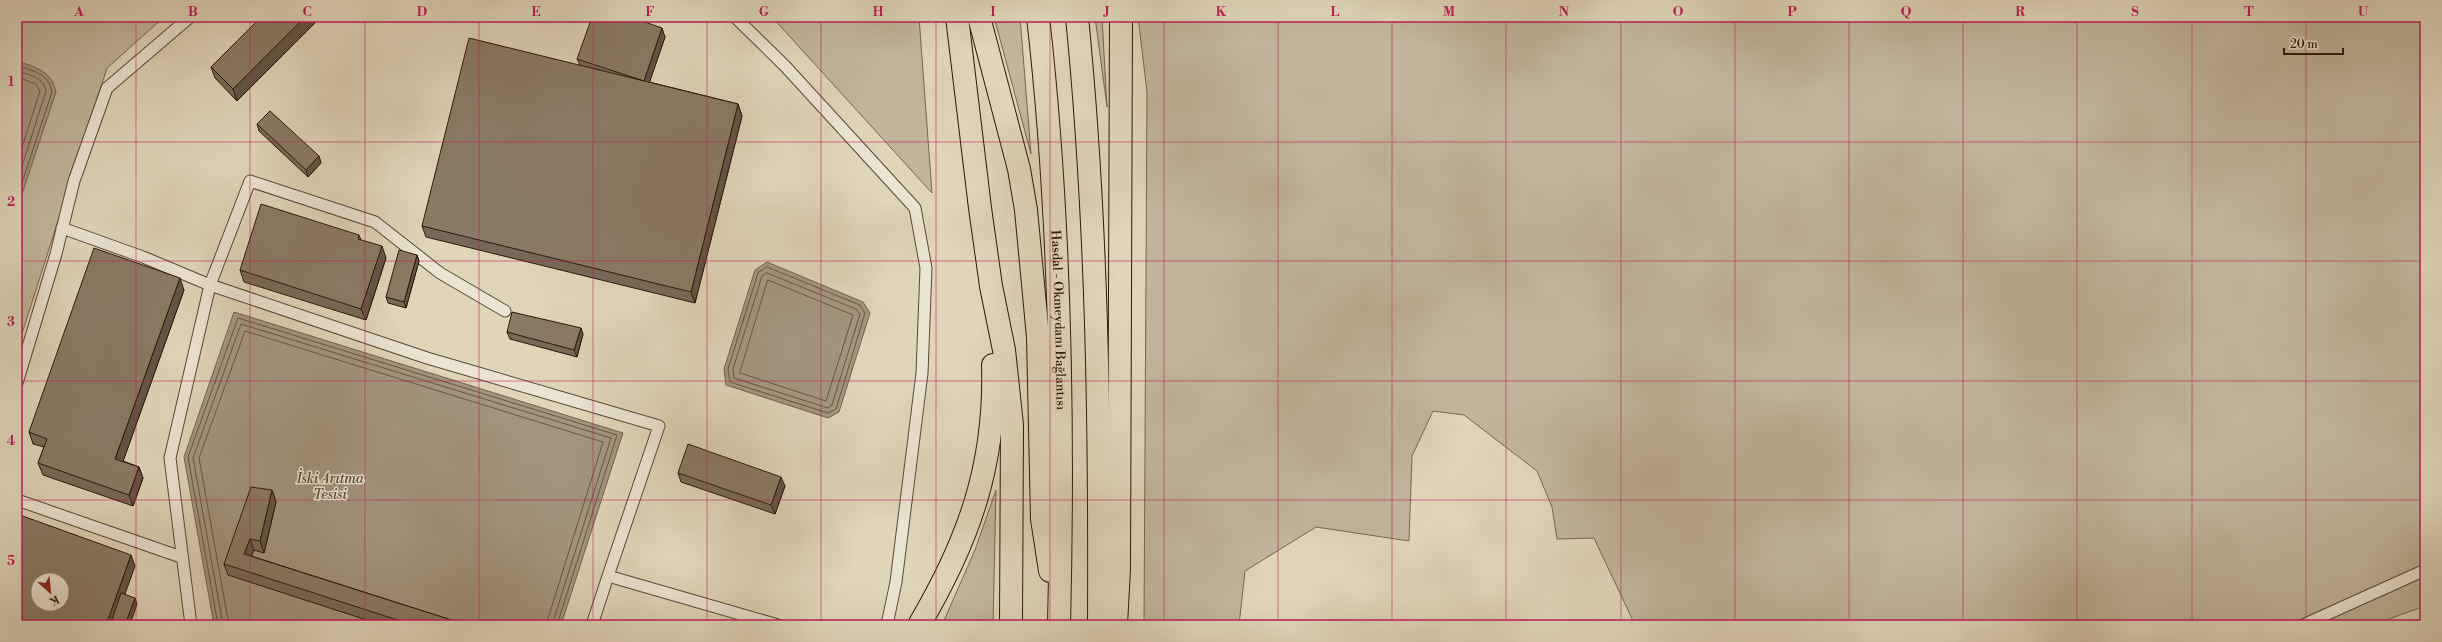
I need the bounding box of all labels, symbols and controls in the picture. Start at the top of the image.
text: A [73,4,84,20]
text: B [188,4,198,20]
text: C [302,4,312,20]
text: D [417,4,427,20]
text: E [531,4,541,20]
text: F [645,4,655,20]
text: G [759,4,770,20]
text: H [873,4,884,20]
text: I [990,4,996,20]
text: J [1102,4,1110,20]
text: K [1216,4,1227,20]
text: L [1331,4,1340,20]
text: M [1443,4,1455,20]
text: N [1559,4,1570,20]
text: O [1673,4,1684,20]
text: P [1787,4,1797,20]
text: Q [1901,4,1912,20]
text: R [2015,4,2025,20]
text: S [2131,4,2139,20]
text: T [2244,4,2254,20]
text: U [2358,4,2368,20]
scale bar [2284,30,2343,56]
text: 20 m [2290,37,2318,52]
text: 1 [8,74,15,90]
text: 2 [7,194,15,210]
street label: Hasdal - Okmeydanı Bağlantısı [1047,230,1069,410]
text: 3 [7,314,15,330]
text: 4 [7,433,16,449]
water label: İski Arıtma Tesisi [295,468,364,504]
text: 5 [7,553,15,569]
north arrow [30,572,70,612]
text: K [46,592,61,609]

